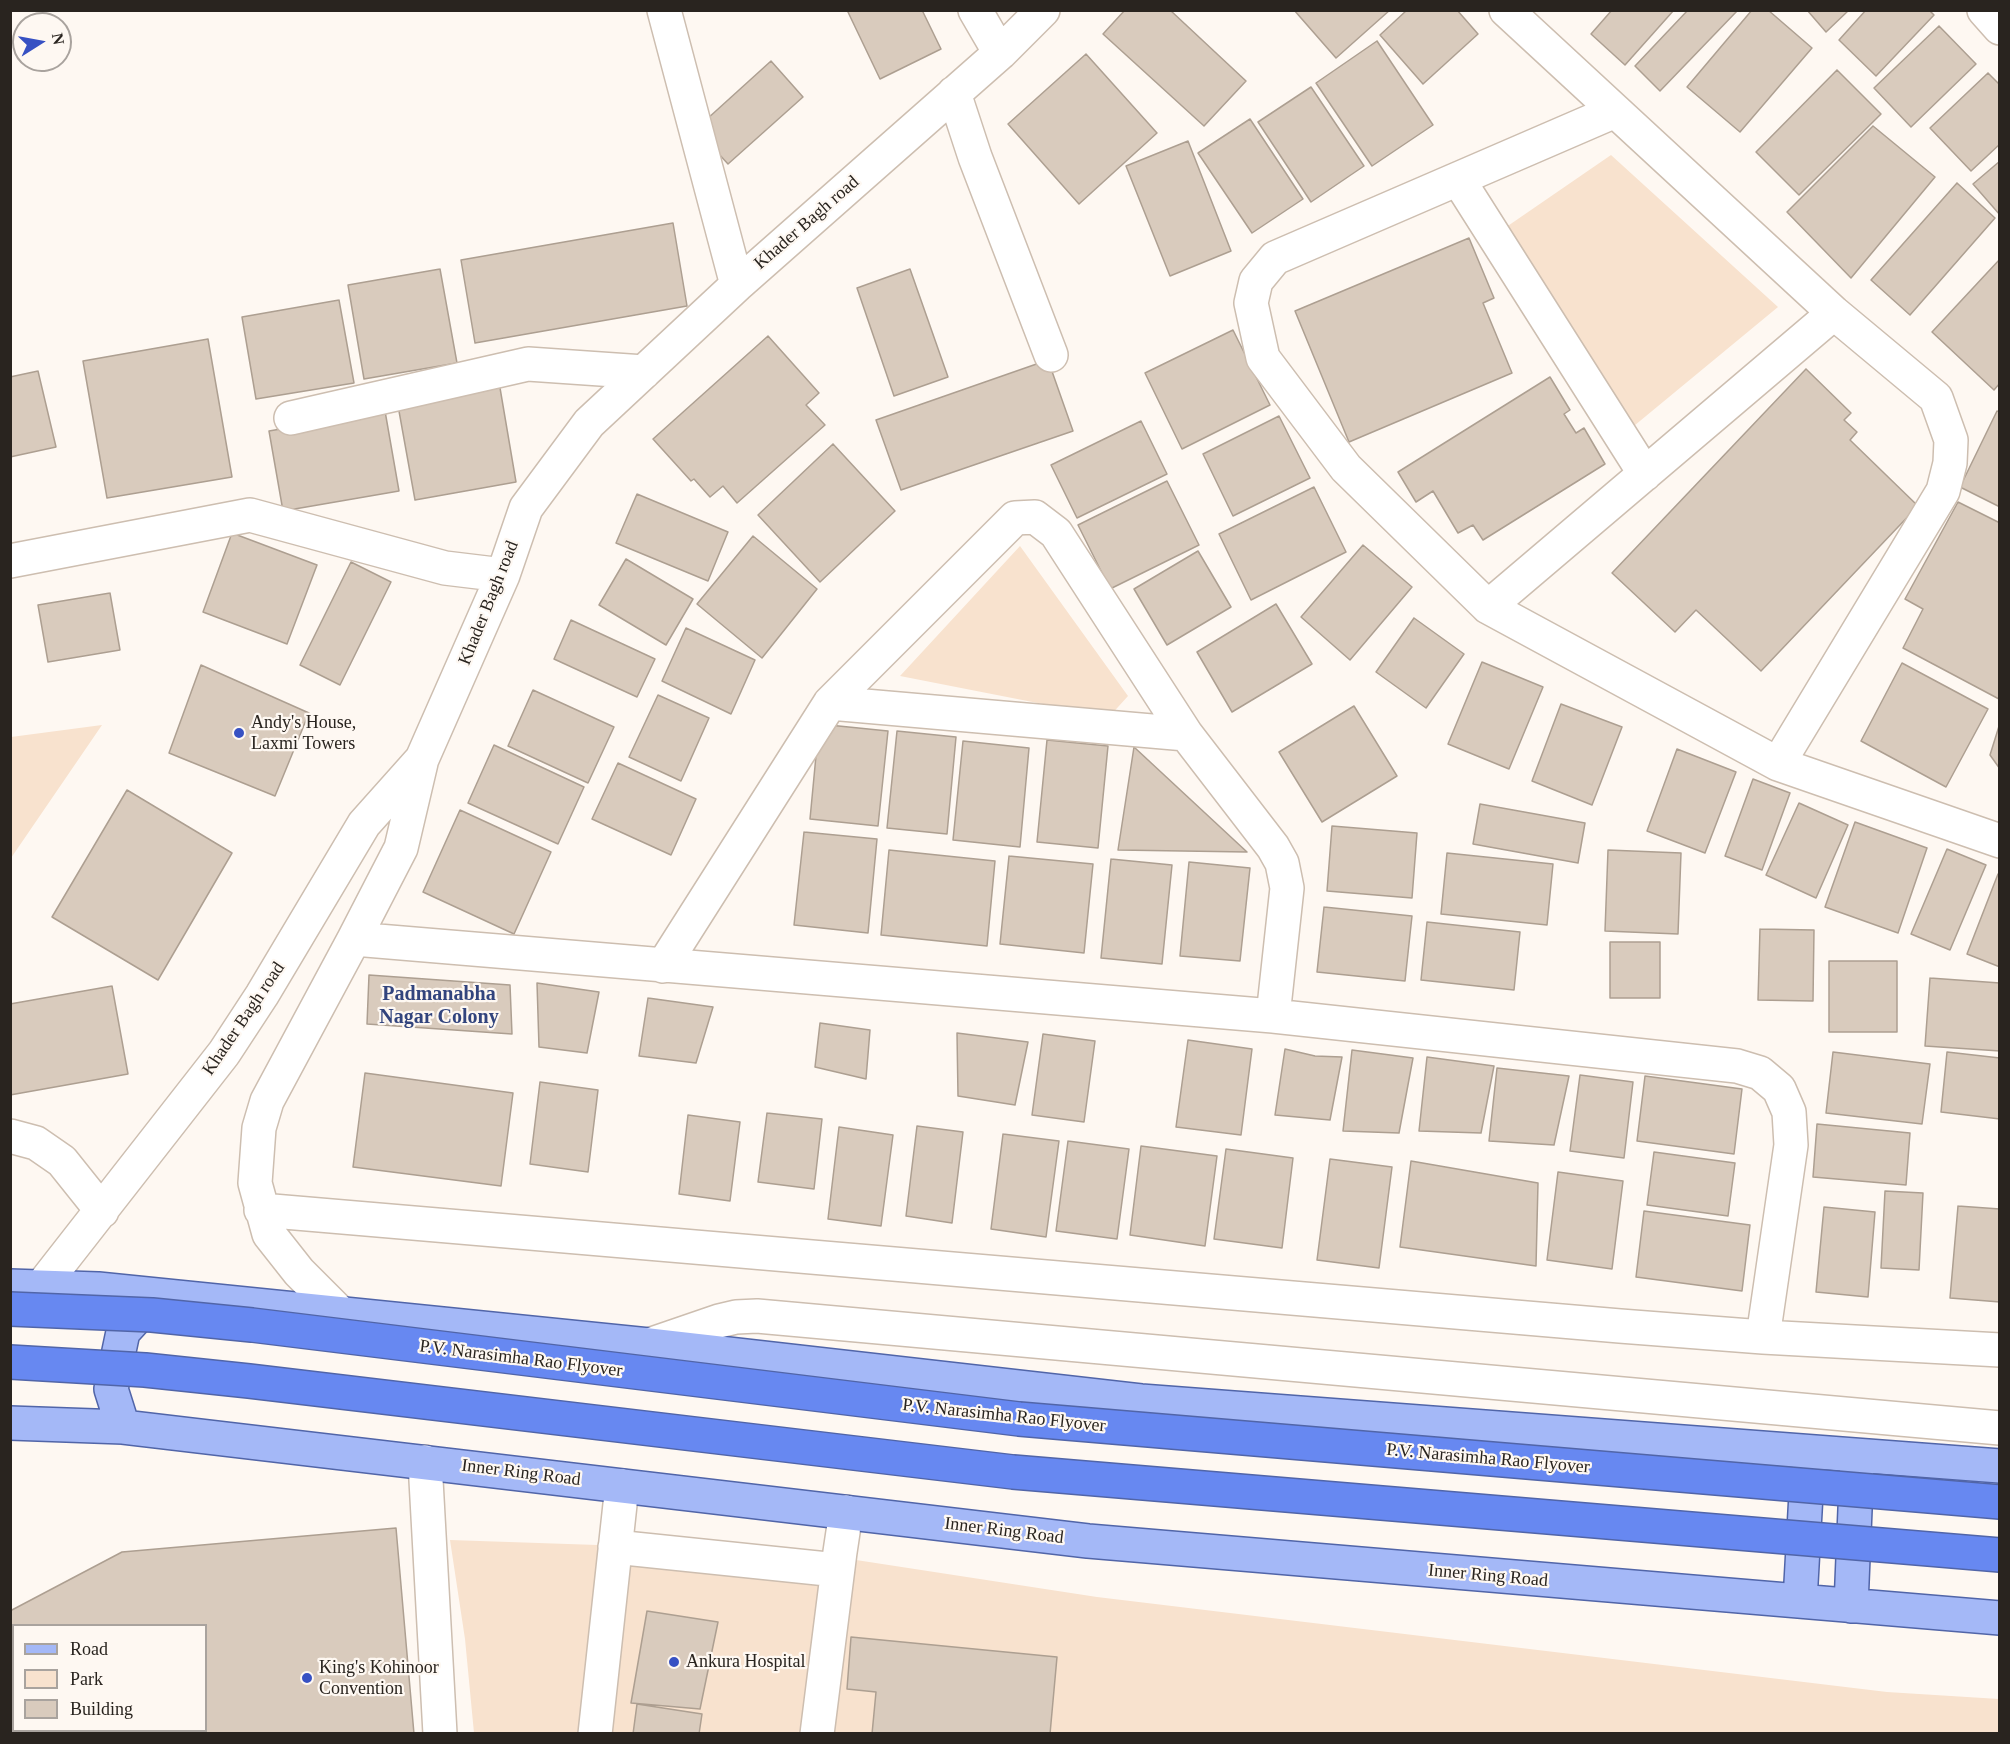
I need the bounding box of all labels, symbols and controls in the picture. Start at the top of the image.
north arrow [12,12,72,72]
text: N [49,32,68,46]
street label: Khader Bagh road [750,172,864,274]
street label: Khader Bagh road [454,538,524,668]
place label: Andy's House, Laxmi Towers [251,712,356,754]
marker: Andy's House, Laxmi Towers [232,726,246,740]
street label: Khader Bagh road [198,958,290,1080]
district label: Padmanabha Nagar Colony [379,983,499,1030]
street label: P.V. Narasimha Rao Flyover [418,1336,624,1382]
street label: P.V. Narasimha Rao Flyover [901,1395,1107,1437]
street label: P.V. Narasimha Rao Flyover [1385,1439,1591,1479]
street label: Inner Ring Road [460,1455,582,1491]
street label: Inner Ring Road [943,1513,1065,1549]
street label: Inner Ring Road [1427,1560,1549,1592]
legend [12,1624,207,1732]
text: Road [70,1639,108,1659]
place label: Ankura Hospital [686,1651,805,1673]
marker: Ankura Hospital [667,1655,681,1669]
place label: King's Kohinoor Convention [319,1657,439,1700]
text: Park [70,1669,103,1689]
marker: King's Kohinoor Convention [300,1671,314,1685]
text: Building [70,1699,133,1719]

